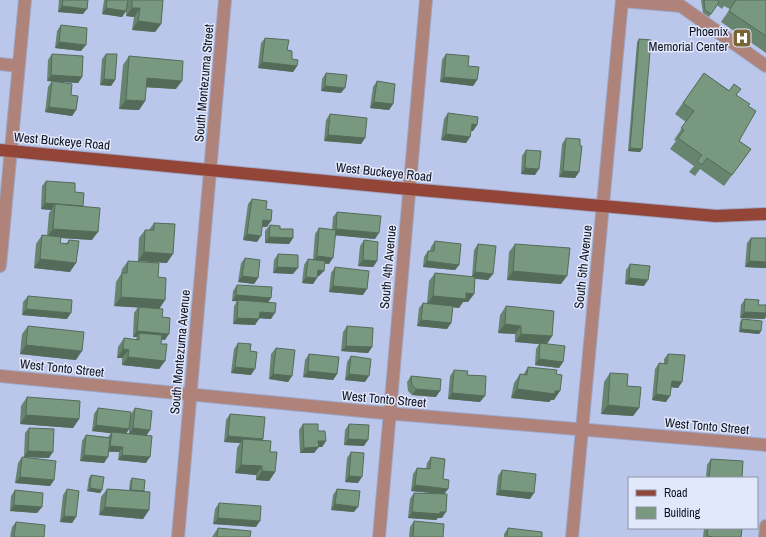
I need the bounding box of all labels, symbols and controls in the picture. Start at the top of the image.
street label: South Montezuma Street [190,23,218,142]
place label: Phoenix Memorial Center [649,23,729,55]
hospital icon: Phoenix Memorial Center [731,27,753,49]
street label: West Buckeye Road [13,128,111,154]
street label: West Buckeye Road [335,159,433,185]
street label: South 4th Avenue [376,224,400,310]
street label: South 5th Avenue [570,224,596,310]
street label: South Montezuma Avenue [166,289,194,415]
street label: West Tonto Street [19,355,105,381]
street label: West Tonto Street [341,387,427,411]
street label: West Tonto Street [664,414,750,438]
legend [628,477,758,529]
text: Road [664,485,688,501]
text: Building [664,505,701,521]

